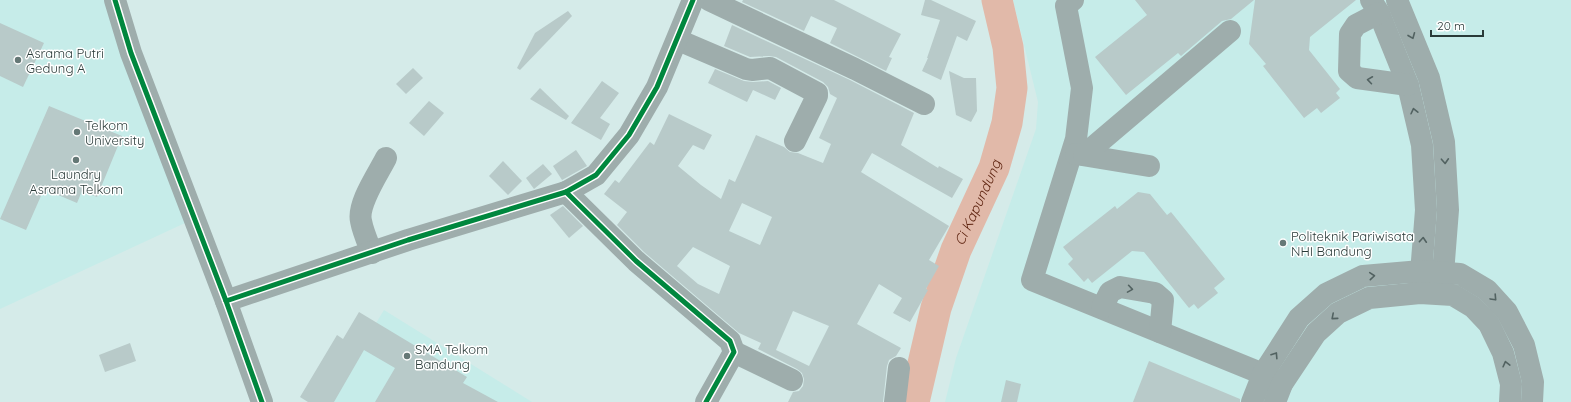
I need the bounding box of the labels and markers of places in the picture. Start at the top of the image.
place label: Asrama Putri Gedung A [26,45,104,76]
marker: Asrama Putri Gedung A [13,55,23,65]
place label: Telkom University [85,117,144,148]
marker: Telkom University [72,127,82,137]
marker: Laundry Asrama Telkom [71,155,81,165]
place label: Laundry Asrama Telkom [29,166,123,197]
place label: Politeknik Pariwisata NHI Bandung [1291,228,1414,259]
marker: Politeknik Pariwisata NHI Bandung [1278,238,1288,248]
place label: SMA Telkom Bandung [415,341,488,372]
marker: SMA Telkom Bandung [402,351,412,361]

